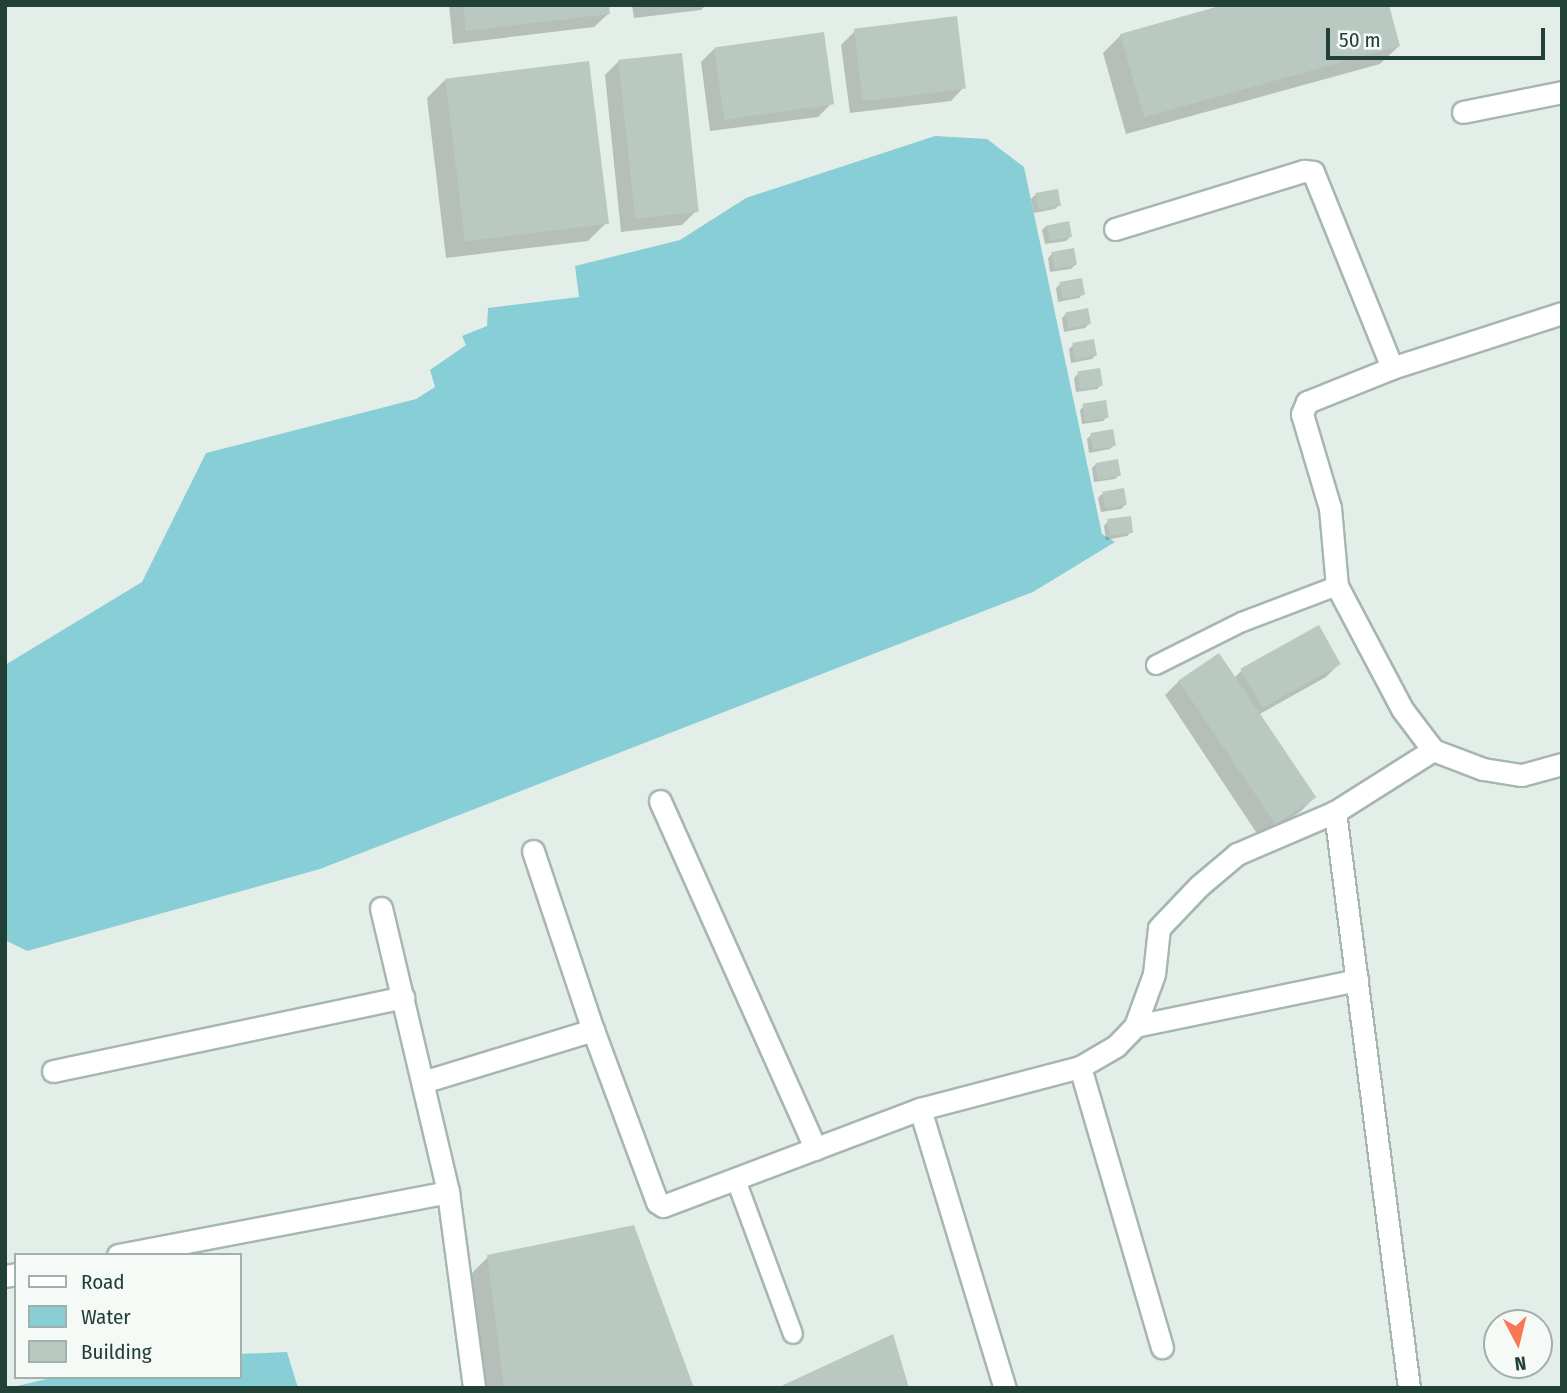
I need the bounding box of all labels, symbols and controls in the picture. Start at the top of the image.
scale bar [1329,14,1548,58]
text: 50 m [1339,27,1381,53]
legend [14,1253,242,1379]
text: Road [81,1269,125,1295]
text: Water [81,1304,131,1330]
north arrow [1483,1309,1553,1379]
text: Building [81,1339,152,1365]
text: N [1513,1351,1527,1375]

